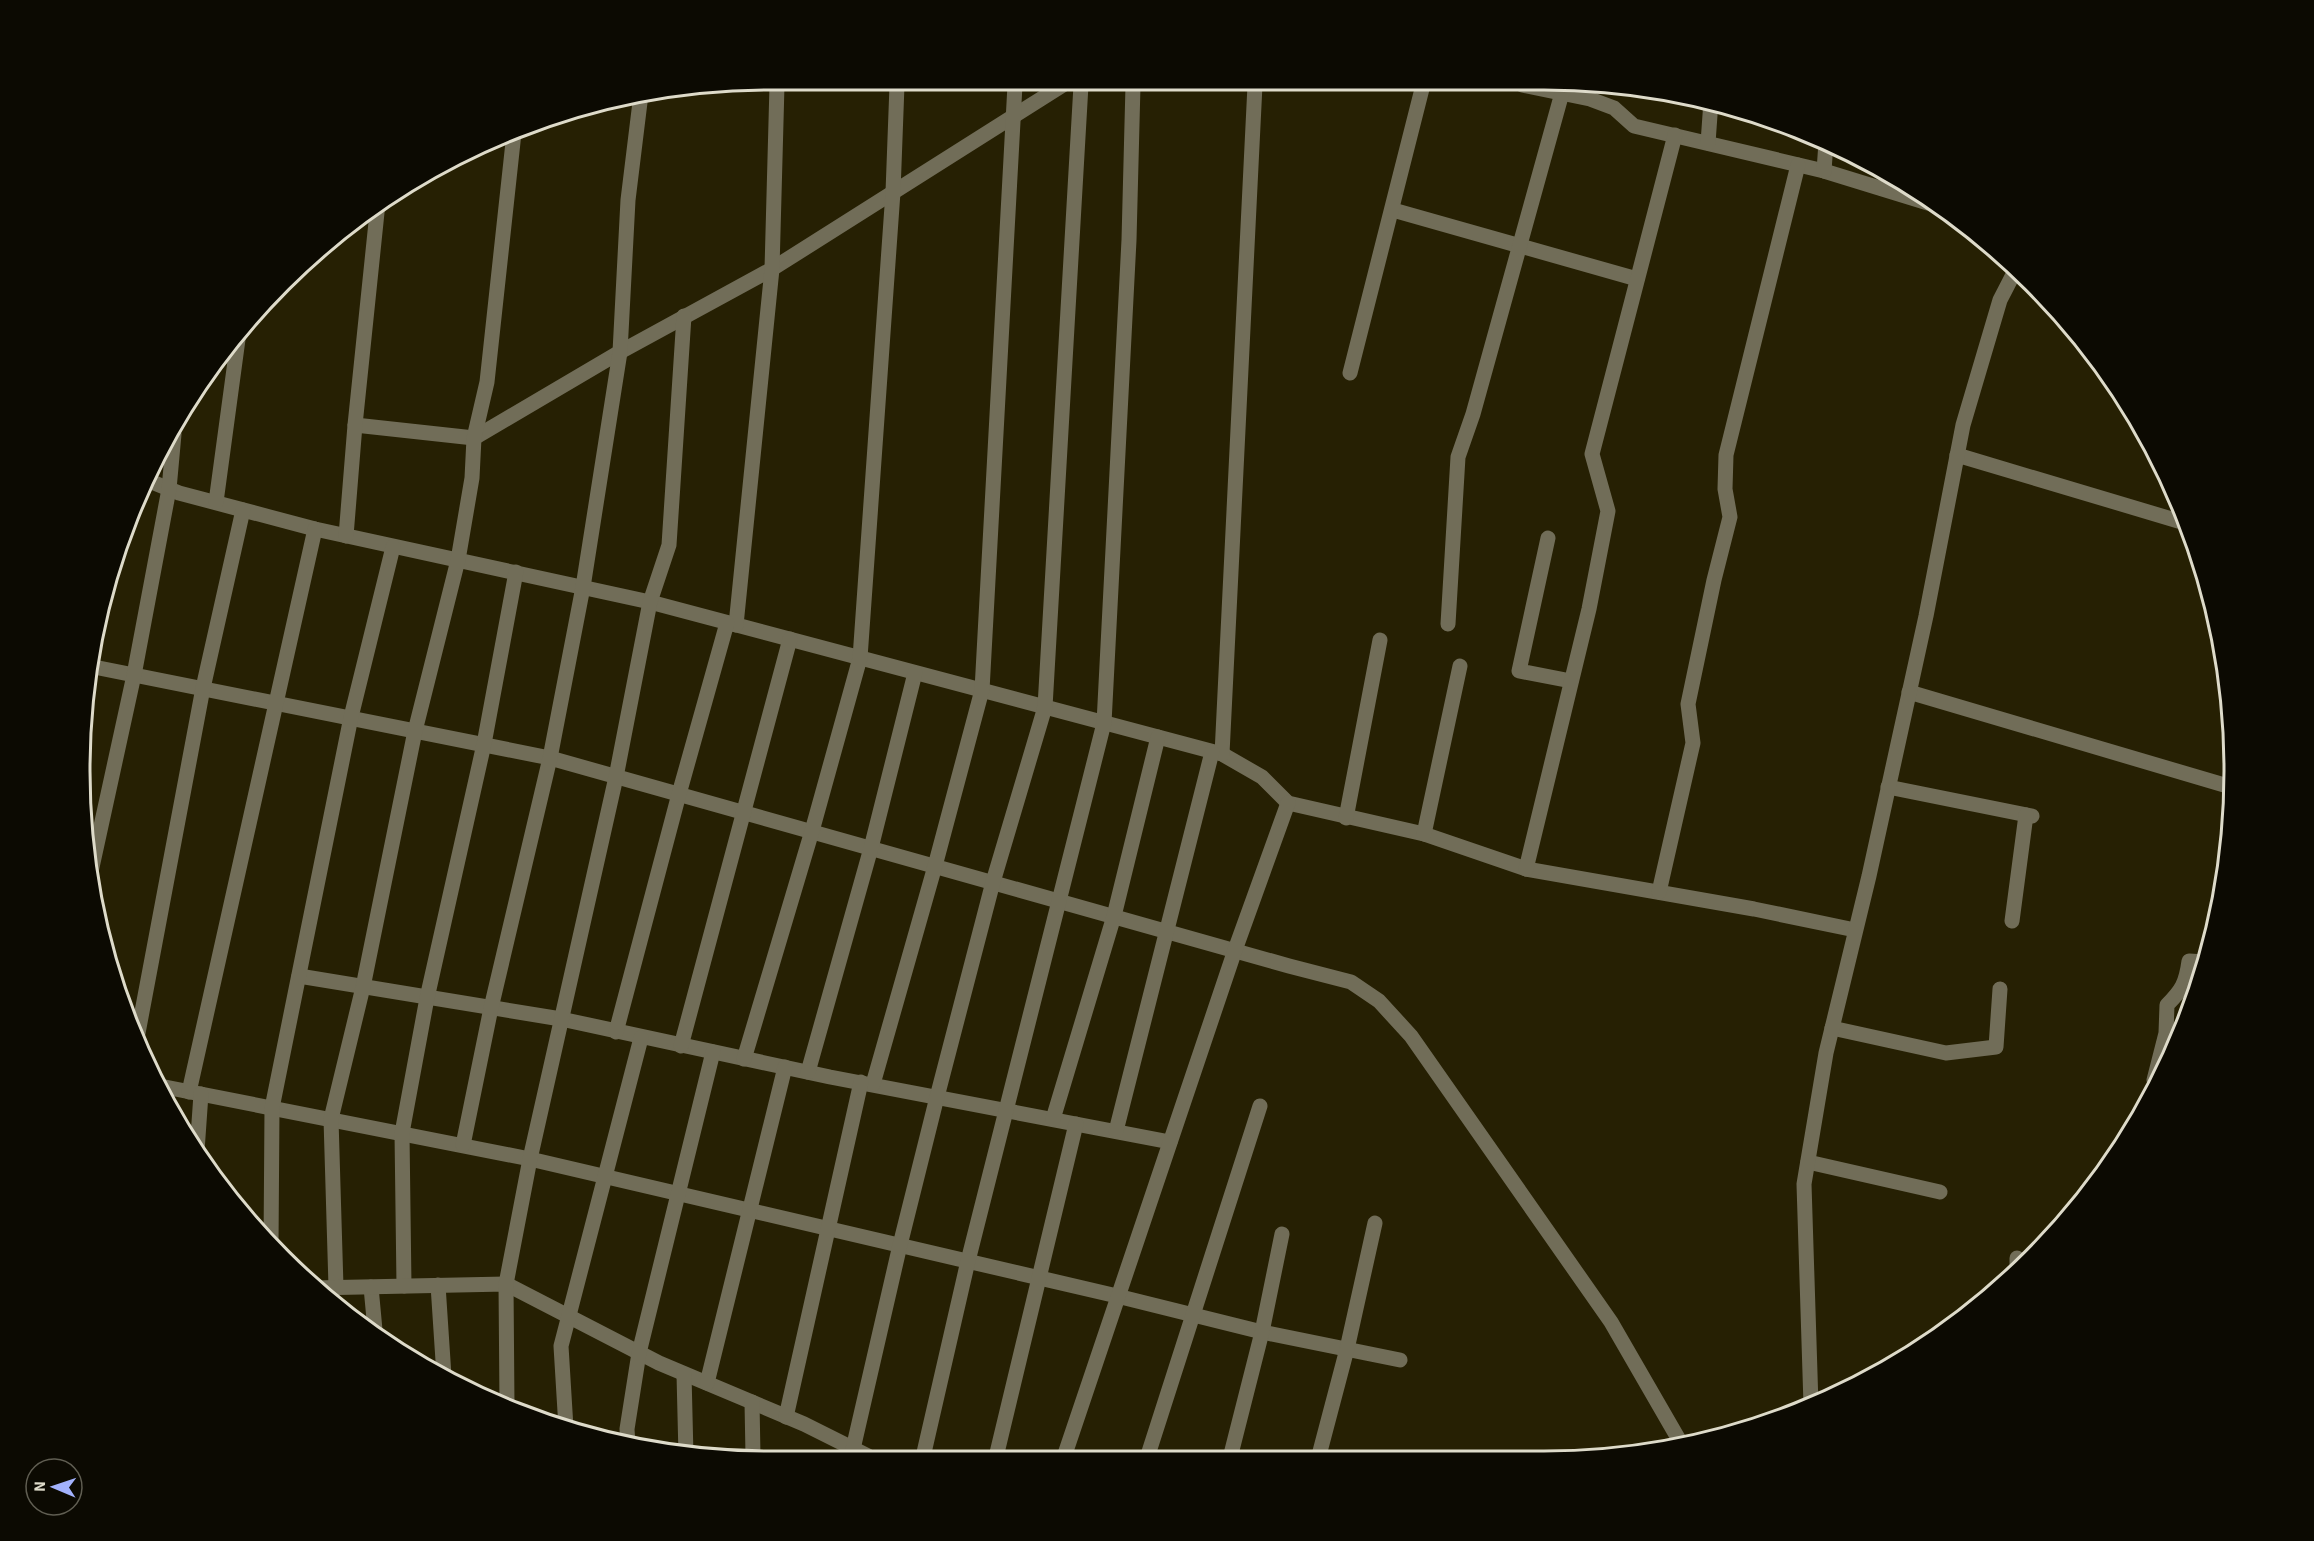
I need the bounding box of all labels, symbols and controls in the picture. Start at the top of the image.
north arrow [24,1457,84,1517]
text: N [29,1481,51,1492]

